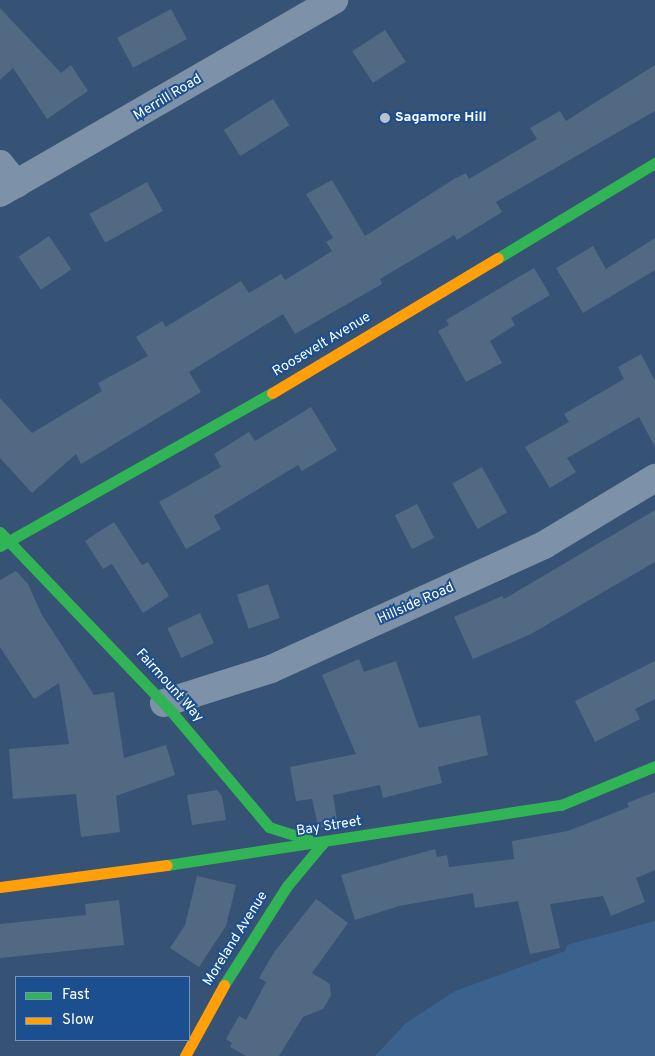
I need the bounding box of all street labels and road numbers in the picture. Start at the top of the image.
street label: Merrill Road [131,71,205,125]
street label: Roosevelt Avenue [270,309,374,381]
street label: Hillside Road [375,580,457,628]
street label: Fairmount Way [132,646,206,726]
street label: Bay Street [295,814,363,840]
street label: Moreland Avenue [200,888,272,990]

